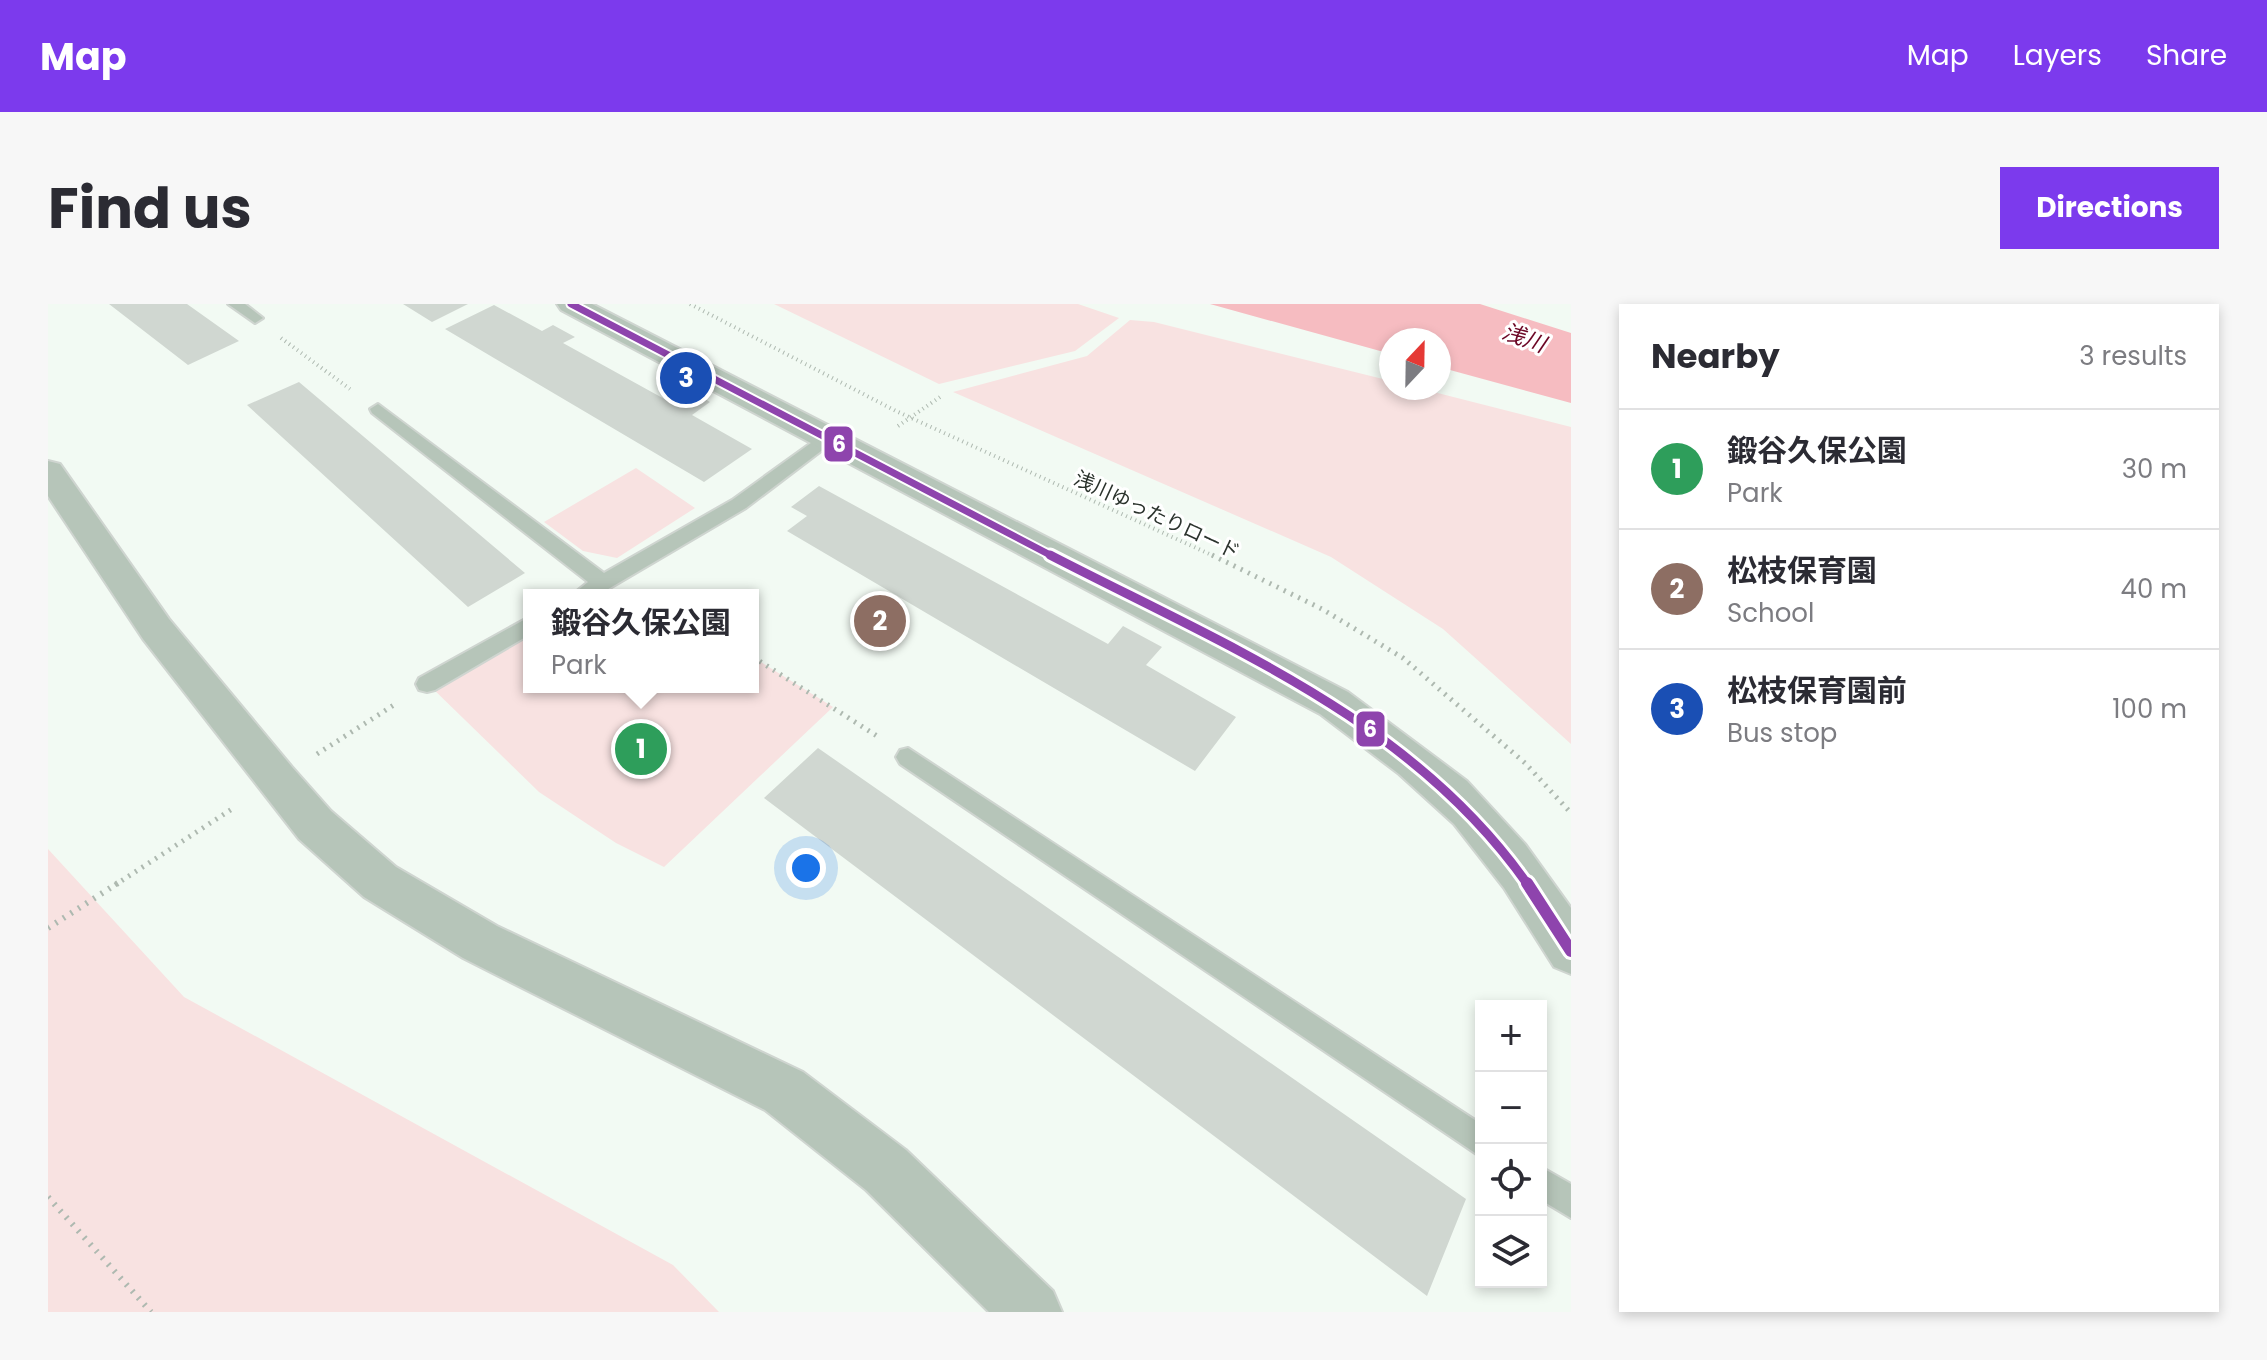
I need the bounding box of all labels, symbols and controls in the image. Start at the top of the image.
text: Map [40,30,127,83]
text: Map [1907,36,1969,75]
text: Layers [2013,36,2102,75]
text: Share [2146,36,2227,75]
button: Directions [2000,167,2219,249]
text: Find us [48,169,252,248]
water label: 浅川 [1498,316,1552,361]
north arrow [1379,328,1451,400]
text: Nearby [1651,332,1780,380]
text: 3 results [2079,338,2187,374]
pin: 3 [660,348,712,408]
line badge: 6 [823,425,854,463]
text: 6 [832,429,846,460]
text: 鍛谷久保公園 [1727,429,1907,472]
text: 1 [1672,451,1682,487]
text: 30 m [2122,451,2187,487]
street label: 浅川ゆったりロード [1070,464,1244,566]
text: Park [1727,475,1783,511]
text: 松枝保育園 [1727,549,1877,592]
text: 2 [1670,571,1684,607]
text: 40 m [2121,571,2187,607]
popup [523,589,759,693]
pin: 2 [854,591,906,651]
text: School [1727,595,1814,631]
text: 鍛谷久保公園 [551,601,731,644]
text: Park [551,647,607,683]
text: 松枝保育園前 [1727,669,1907,712]
text: 3 [1669,691,1685,727]
text: 100 m [2112,691,2187,727]
line badge: 6 [1355,710,1386,748]
text: 6 [1363,714,1377,745]
text: Bus stop [1727,715,1837,751]
pin: 1 [615,719,667,779]
your location [786,848,826,888]
map controls [1475,1000,1547,1288]
button: + [1475,1000,1547,1072]
button: − [1475,1072,1547,1144]
button: locate [1475,1144,1547,1216]
button: layers [1475,1216,1547,1288]

